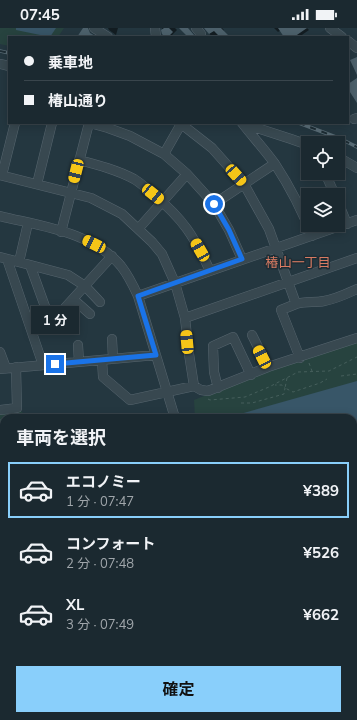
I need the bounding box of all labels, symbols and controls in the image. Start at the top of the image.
text: 07:45 [20,5,60,24]
text: 乗車地 [48,53,93,72]
text: 椿山通り [48,91,108,110]
map controls [301,136,345,232]
button: locate [301,136,345,180]
car [67,158,85,184]
car [224,162,248,188]
car [140,182,166,206]
button: layers [301,188,345,232]
route start [205,195,223,213]
car [81,233,107,255]
car [189,237,211,263]
district label: 椿山一丁目 [265,254,331,270]
callout: 1 分 [31,306,79,334]
text: 1 分 [43,312,67,328]
car [180,330,194,354]
car [251,344,273,370]
route end [46,355,64,373]
text: 車両を選択 [16,426,106,449]
icon: car [18,472,54,508]
text: エコノミー [66,472,141,491]
text: ¥389 [303,481,339,500]
text: 1 分 · 07:47 [66,493,134,509]
icon: car [18,534,54,570]
text: コンフォート [66,534,156,553]
text: ¥526 [303,543,339,562]
text: 2 分 · 07:48 [66,555,134,571]
text: XL [66,595,84,614]
icon: car [18,596,54,632]
text: ¥662 [303,605,339,624]
text: 3 分 · 07:49 [66,616,134,632]
button: 確定 [16,666,341,712]

